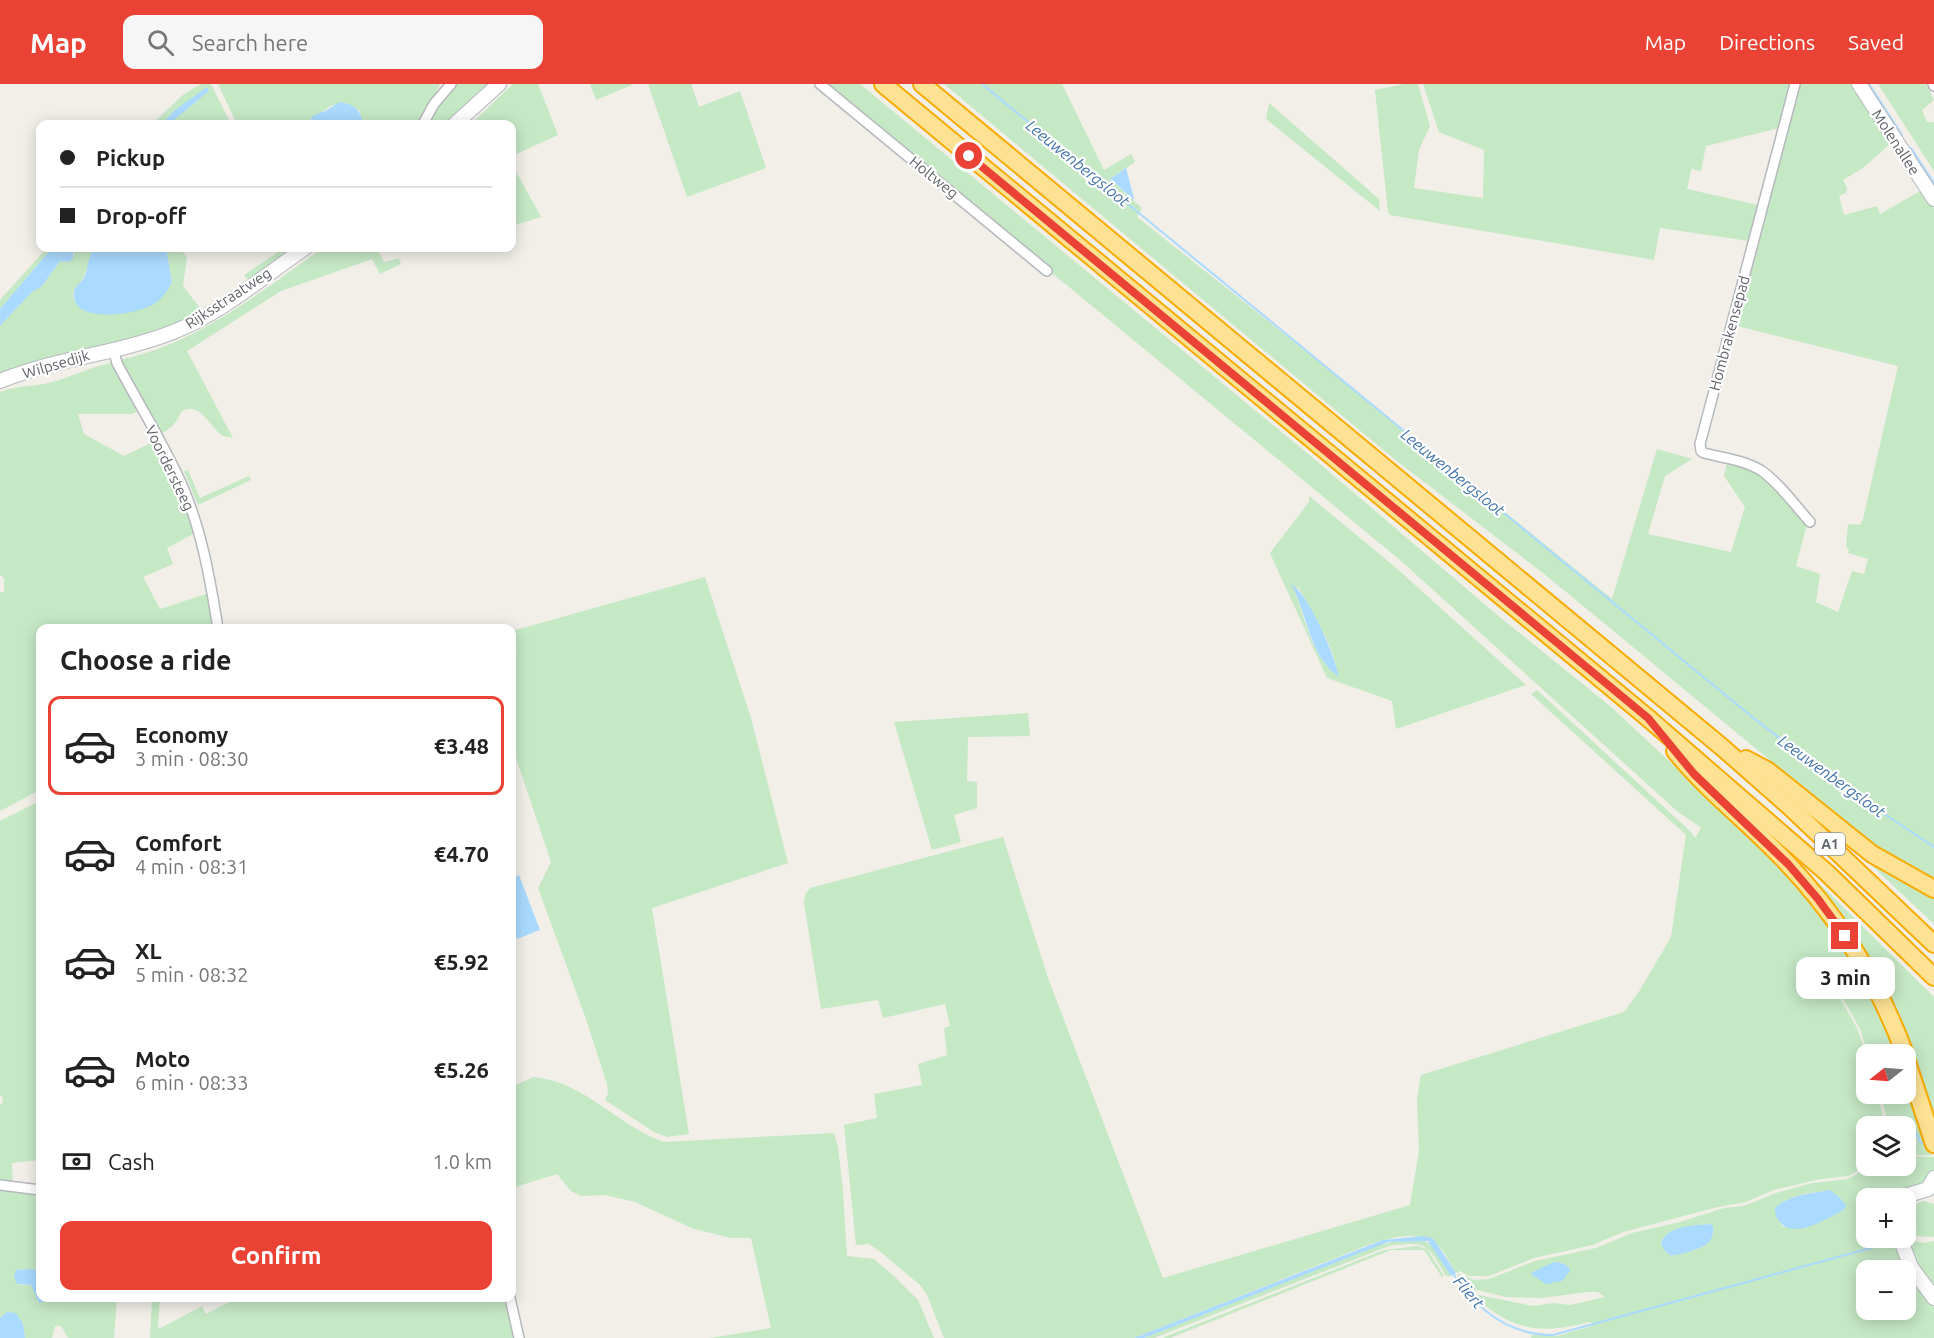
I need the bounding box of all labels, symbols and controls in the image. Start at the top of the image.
search box [123,15,543,69]
icon: search [144,26,177,59]
text: Map [30,27,87,58]
text: Search here [192,30,308,55]
text: Map [1645,30,1686,54]
text: Directions [1719,30,1815,54]
text: Saved [1848,30,1904,54]
street label: Molenallee [1869,106,1923,178]
water label: Leeuwenbergsloot [1023,116,1134,211]
route start [955,142,982,169]
text: Pickup [96,145,165,170]
street label: Holtweg [906,152,962,202]
text: Drop-off [96,203,186,228]
street label: Rijksstraatweg [182,264,274,332]
street label: Hombrakensepad [1705,274,1753,392]
street label: Wilpsedijk [21,346,92,382]
street label: Voordersteeg [142,423,198,513]
water label: Leeuwenbergsloot [1398,425,1509,520]
text: Choose a ride [60,645,232,675]
icon: car [63,719,117,773]
text: Economy [135,722,228,747]
water label: Leeuwenbergsloot [1775,731,1889,821]
text: €3.48 [434,733,489,758]
text: 3 min · 08:30 [135,747,249,770]
icon: car [63,827,117,881]
text: Comfort [135,830,222,855]
road number: A1 [1815,833,1845,855]
text: €4.70 [434,841,489,866]
text: 4 min · 08:31 [135,855,249,878]
route end [1831,922,1858,949]
icon: car [63,935,117,989]
text: XL [135,938,162,963]
text: €5.92 [434,949,489,974]
callout: 3 min [1796,957,1894,999]
text: 5 min · 08:32 [135,963,249,986]
text: 3 min [1820,966,1871,989]
icon: car [63,1043,117,1097]
north arrow [1856,1044,1916,1104]
map controls [1856,1044,1916,1320]
text: Moto [135,1046,190,1071]
text: €5.26 [434,1057,489,1082]
text: 6 min · 08:33 [135,1071,249,1094]
button: layers [1856,1116,1916,1176]
icon: cash [60,1145,93,1178]
text: Cash [108,1149,155,1174]
text: 1.0 km [433,1150,492,1173]
button: + [1856,1188,1916,1248]
button: Confirm [60,1221,492,1290]
button: − [1856,1260,1916,1320]
water label: Fliert [1450,1272,1488,1313]

